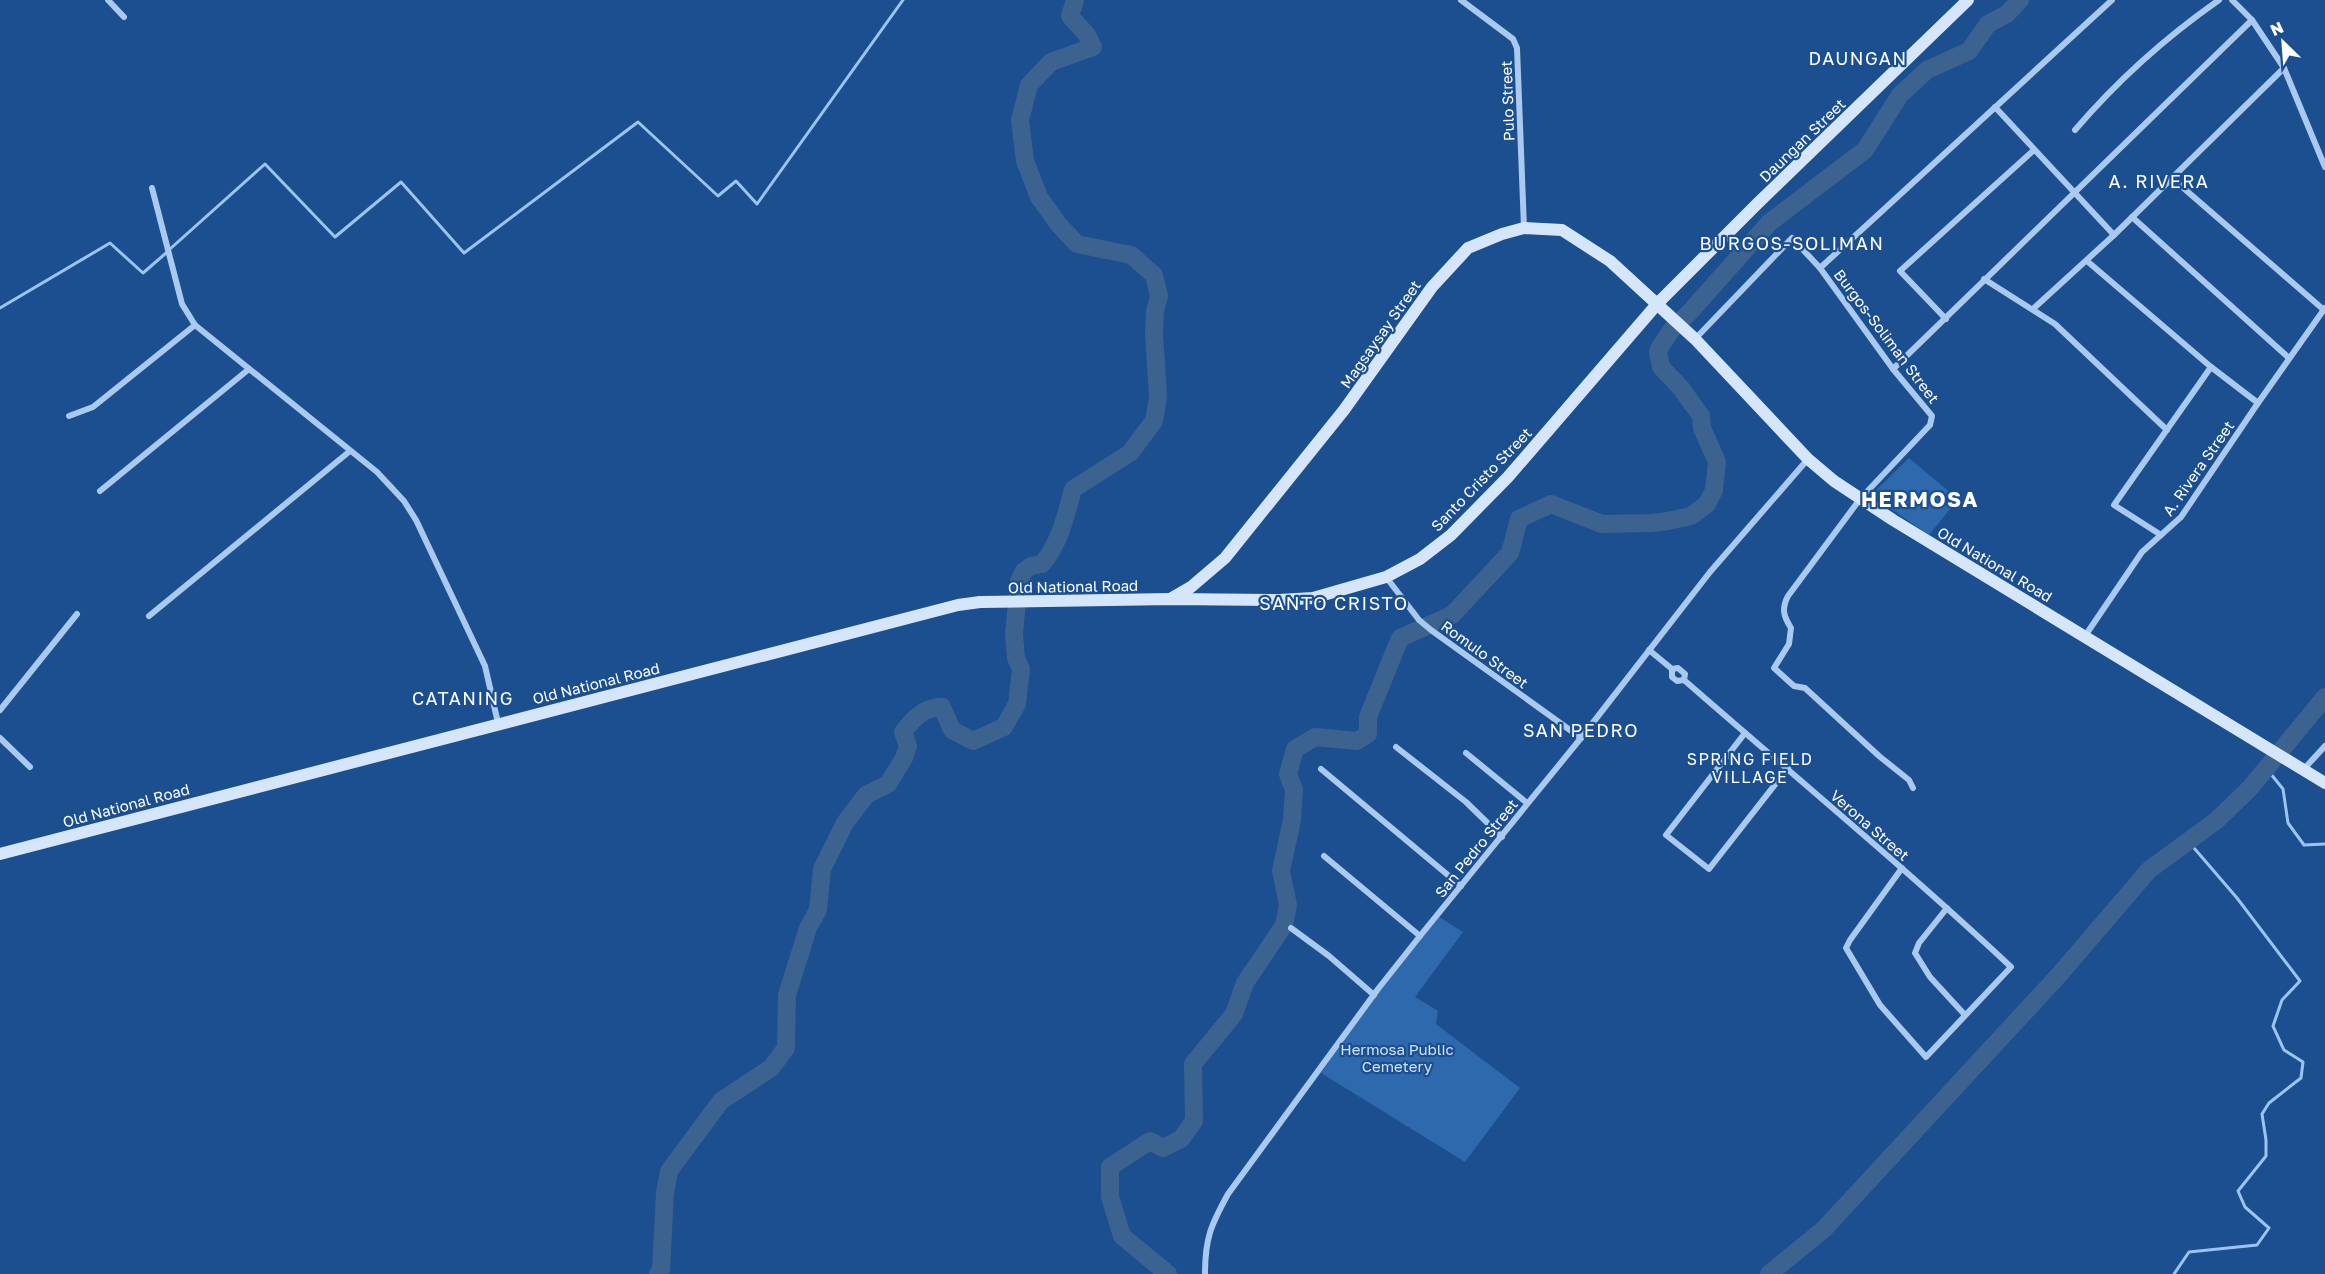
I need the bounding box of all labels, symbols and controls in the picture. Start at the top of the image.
north arrow [2253,12,2313,72]
text: N [2267,17,2286,40]
district label: DAUNGAN [1808,47,1908,69]
street label: Pulo Street [1497,60,1517,142]
street label: Daungan Street [1755,95,1849,185]
district label: A. RIVERA [2109,170,2209,192]
district label: BURGOS-SOLIMAN [1700,232,1884,254]
street label: Burgos-Soliman Street [1831,265,1943,407]
street label: Magsaysay Street [1336,276,1424,392]
street label: A. Rivera Street [2159,417,2237,519]
street label: Santo Cristo Street [1427,423,1535,535]
district label: HERMOSA [1861,486,1979,512]
street label: Old National Road [1934,523,2056,605]
street label: Old National Road [1008,576,1138,596]
district label: SANTO CRISTO [1259,592,1409,614]
street label: Romulo Street [1438,616,1532,692]
street label: Old National Road [531,658,661,708]
district label: CATANING [412,687,514,709]
district label: SAN PEDRO [1523,719,1639,741]
district label: SPRING FIELD VILLAGE [1687,749,1813,787]
street label: Old National Road [61,779,191,831]
street label: Verona Street [1827,786,1913,864]
street label: San Pedro Street [1431,795,1521,901]
park label: Hermosa Public Cemetery [1340,1040,1454,1075]

